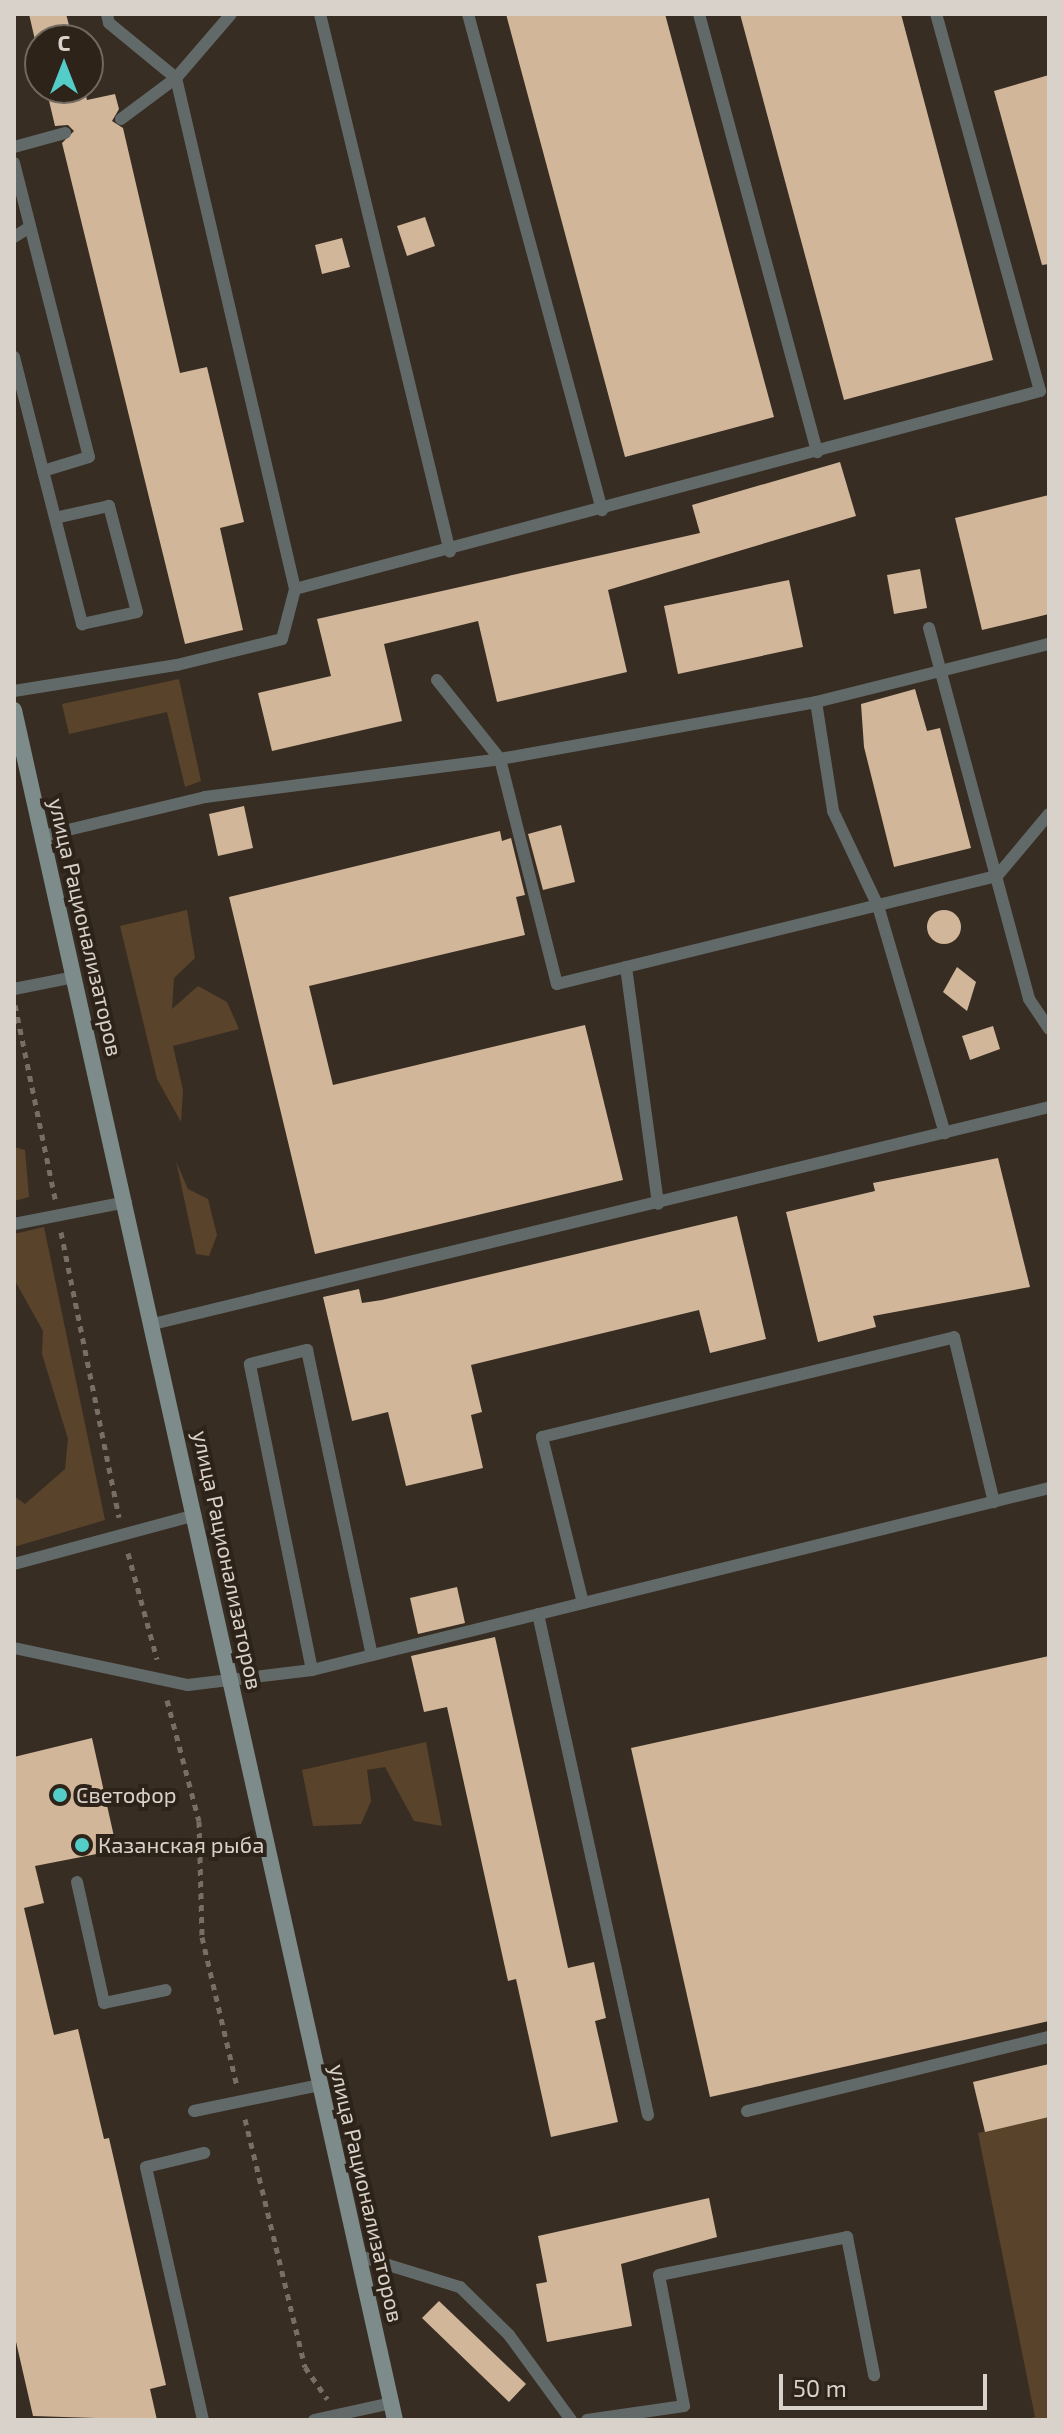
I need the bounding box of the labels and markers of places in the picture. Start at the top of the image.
place label: Светофор [76,1782,177,1808]
marker: Светофор [51,1786,69,1804]
place label: Казанская рыба [98,1832,264,1858]
marker: Казанская рыба [73,1836,91,1854]

